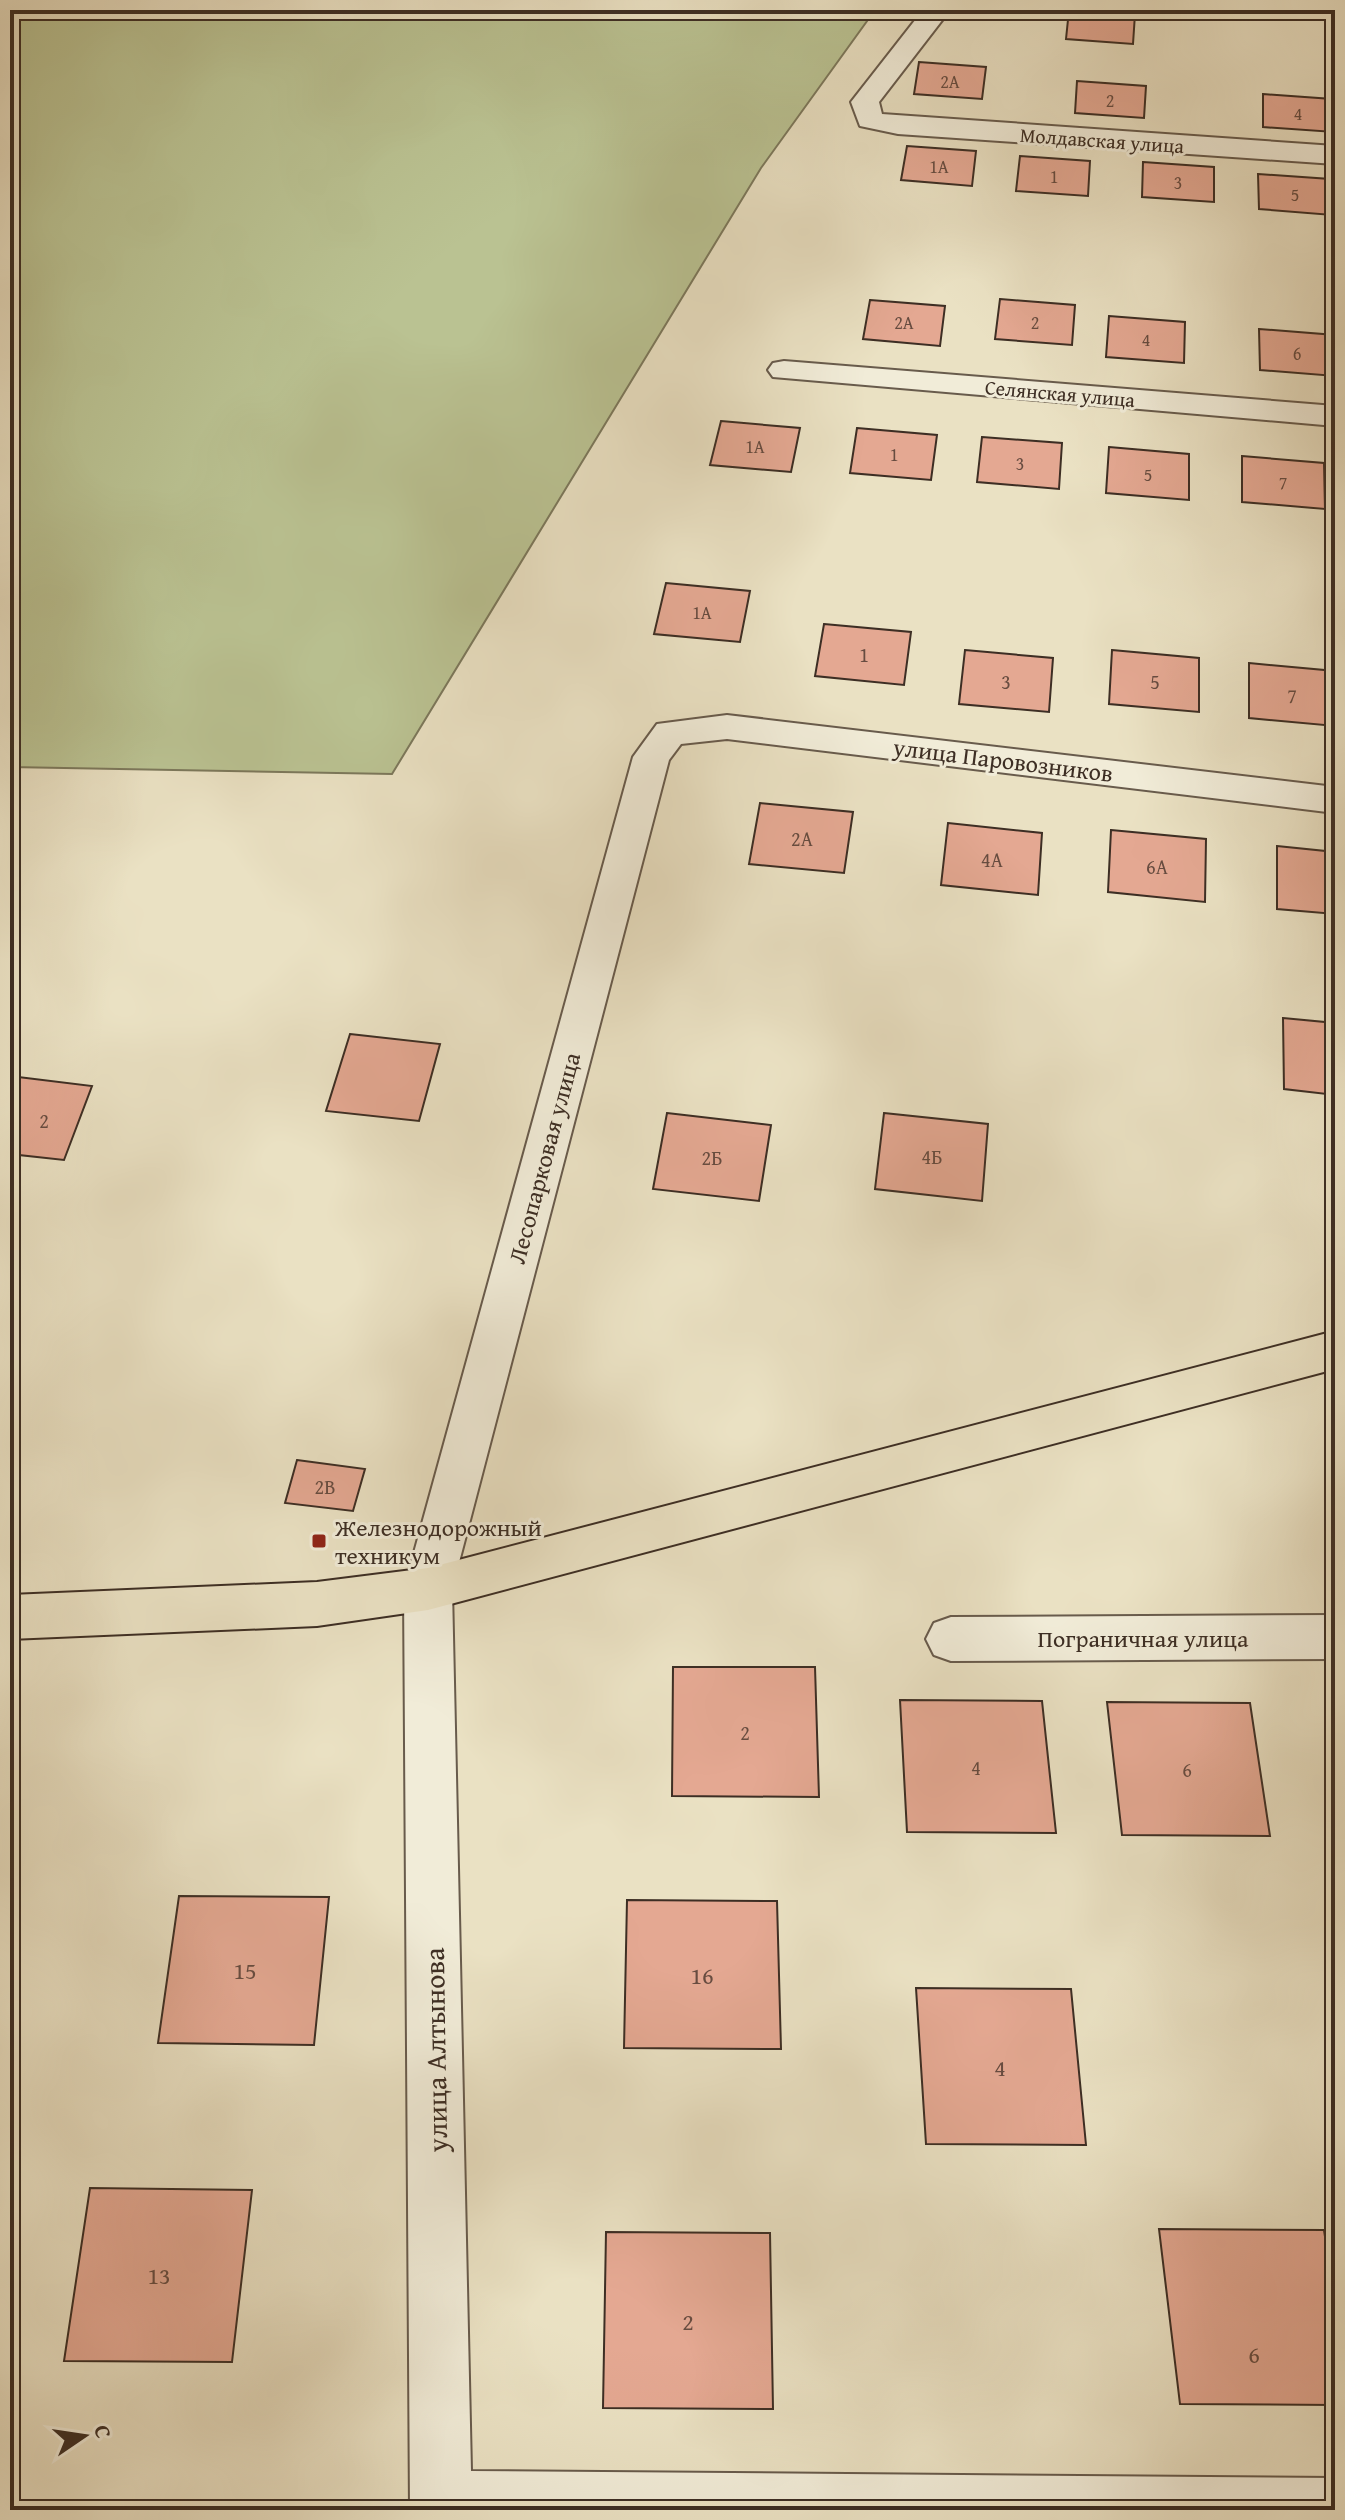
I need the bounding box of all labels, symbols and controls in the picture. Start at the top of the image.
house number: 2А [940,68,960,95]
house number: 2 [1106,87,1114,114]
house number: 4 [1294,100,1302,127]
street label: Молдавская улица [1019,120,1186,160]
house number: 1А [929,153,949,180]
house number: 1 [1050,163,1058,190]
house number: 3 [1174,169,1182,196]
house number: 5 [1291,181,1299,208]
house number: 2А [894,309,914,336]
house number: 2 [1031,309,1039,336]
house number: 4 [1142,326,1150,353]
house number: 6 [1293,340,1301,367]
street label: Селянская улица [984,372,1137,414]
house number: 1А [745,433,765,460]
house number: 1 [890,441,898,468]
house number: 3 [1016,450,1024,477]
house number: 5 [1144,461,1152,488]
house number: 7 [1279,469,1287,496]
house number: 1А [692,599,712,626]
house number: 1 [859,640,869,669]
house number: 3 [1001,667,1011,696]
house number: 5 [1150,667,1160,696]
house number: 7 [1287,681,1297,710]
street label: улица Паровозников [890,729,1115,791]
house number: 2А [791,824,813,853]
house number: 4А [981,845,1003,874]
house number: 6А [1146,852,1168,881]
street label: Лесопарковая улица [499,1048,589,1268]
house number: 2 [39,1106,49,1135]
house number: 4Б [922,1142,942,1171]
house number: 2Б [702,1143,722,1172]
house number: 2В [315,1472,335,1501]
place label: Железнодорожный техникум [334,1510,542,1573]
marker: Железнодорожный техникум [310,1532,328,1550]
street label: Пограничная улица [1038,1621,1249,1656]
house number: 2 [740,1718,750,1747]
house number: 4 [971,1753,981,1782]
house number: 6 [1182,1755,1192,1784]
street label: улица Алтынова [413,1947,457,2154]
house number: 15 [233,1953,257,1988]
house number: 16 [690,1958,714,1993]
house number: 4 [994,2050,1006,2085]
house number: 13 [147,2258,171,2293]
house number: 2 [682,2304,694,2339]
house number: 6 [1248,2337,1260,2372]
north arrow [44,2396,124,2476]
text: С [86,2422,120,2441]

